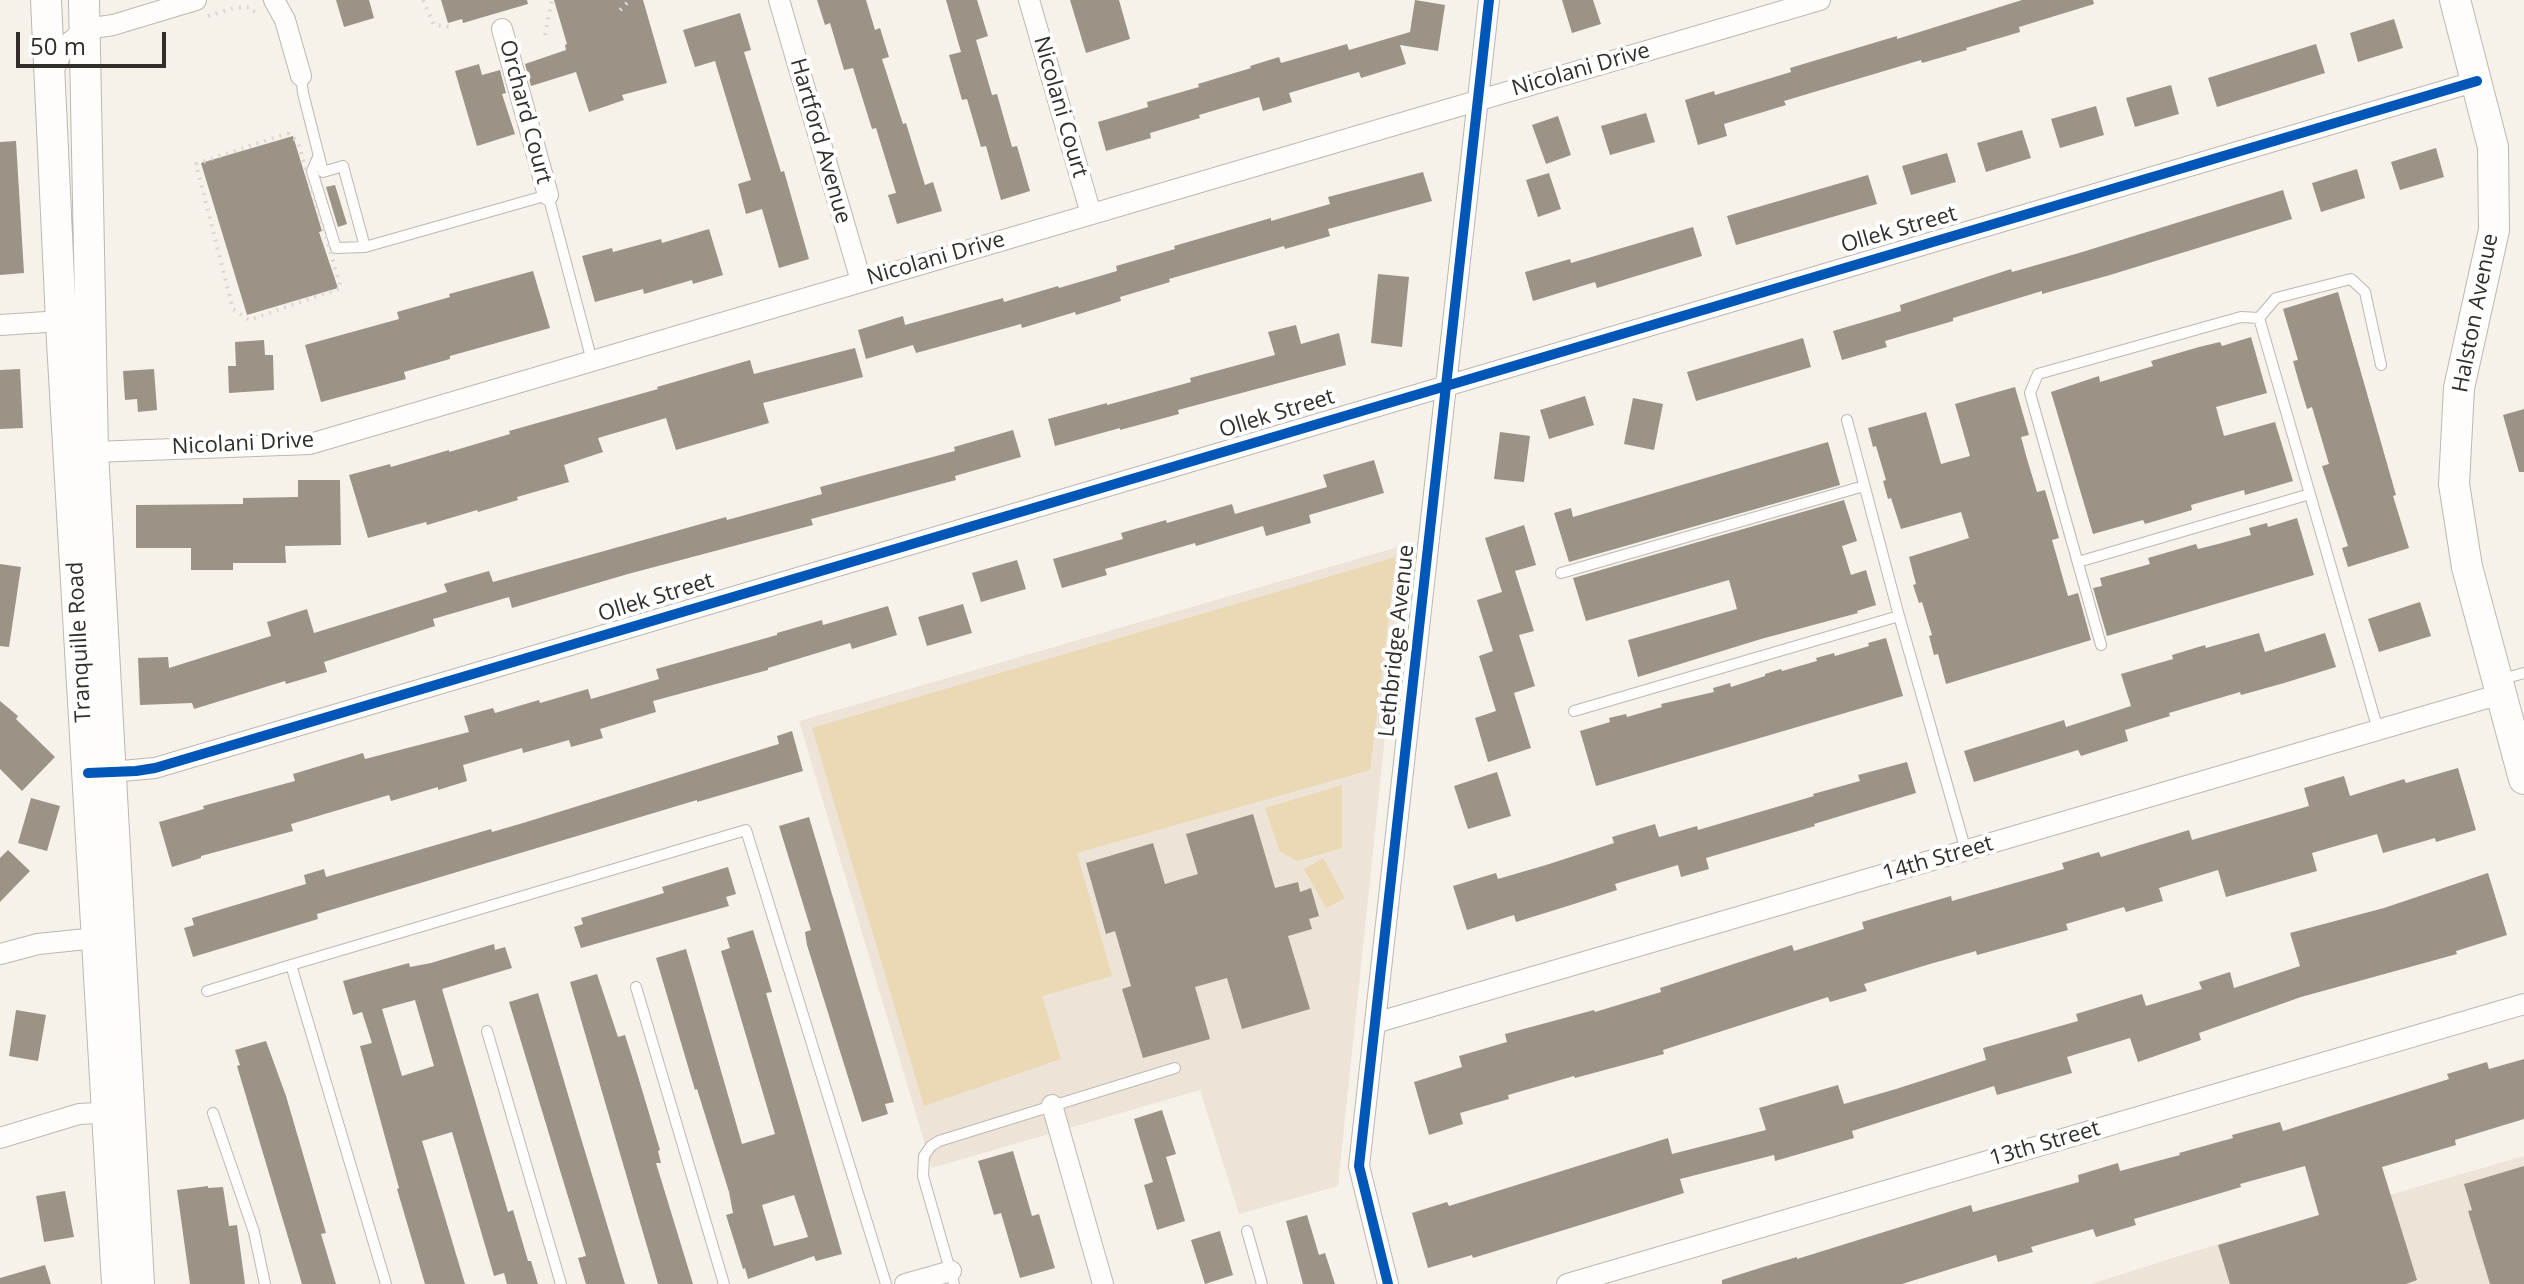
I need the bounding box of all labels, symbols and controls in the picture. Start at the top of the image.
scale bar [20,16,170,66]
text: 50 m [30,29,86,62]
street label: Nicolani Court [1027,33,1093,181]
street label: Orchard Court [493,37,557,187]
street label: Nicolani Drive [1509,38,1653,102]
street label: Hartford Avenue [784,55,856,227]
street label: Ollek Street [1838,201,1960,259]
street label: Nicolani Drive [864,227,1008,291]
street label: Halston Avenue [2448,231,2504,395]
street label: Ollek Street [1216,384,1338,444]
street label: Nicolani Drive [171,427,315,461]
street label: Lethbridge Avenue [1374,544,1420,738]
street label: Tranquille Road [63,561,97,723]
street label: Ollek Street [595,568,717,628]
street label: 14th Street [1880,831,1996,887]
street label: 13th Street [1987,1116,2103,1172]

